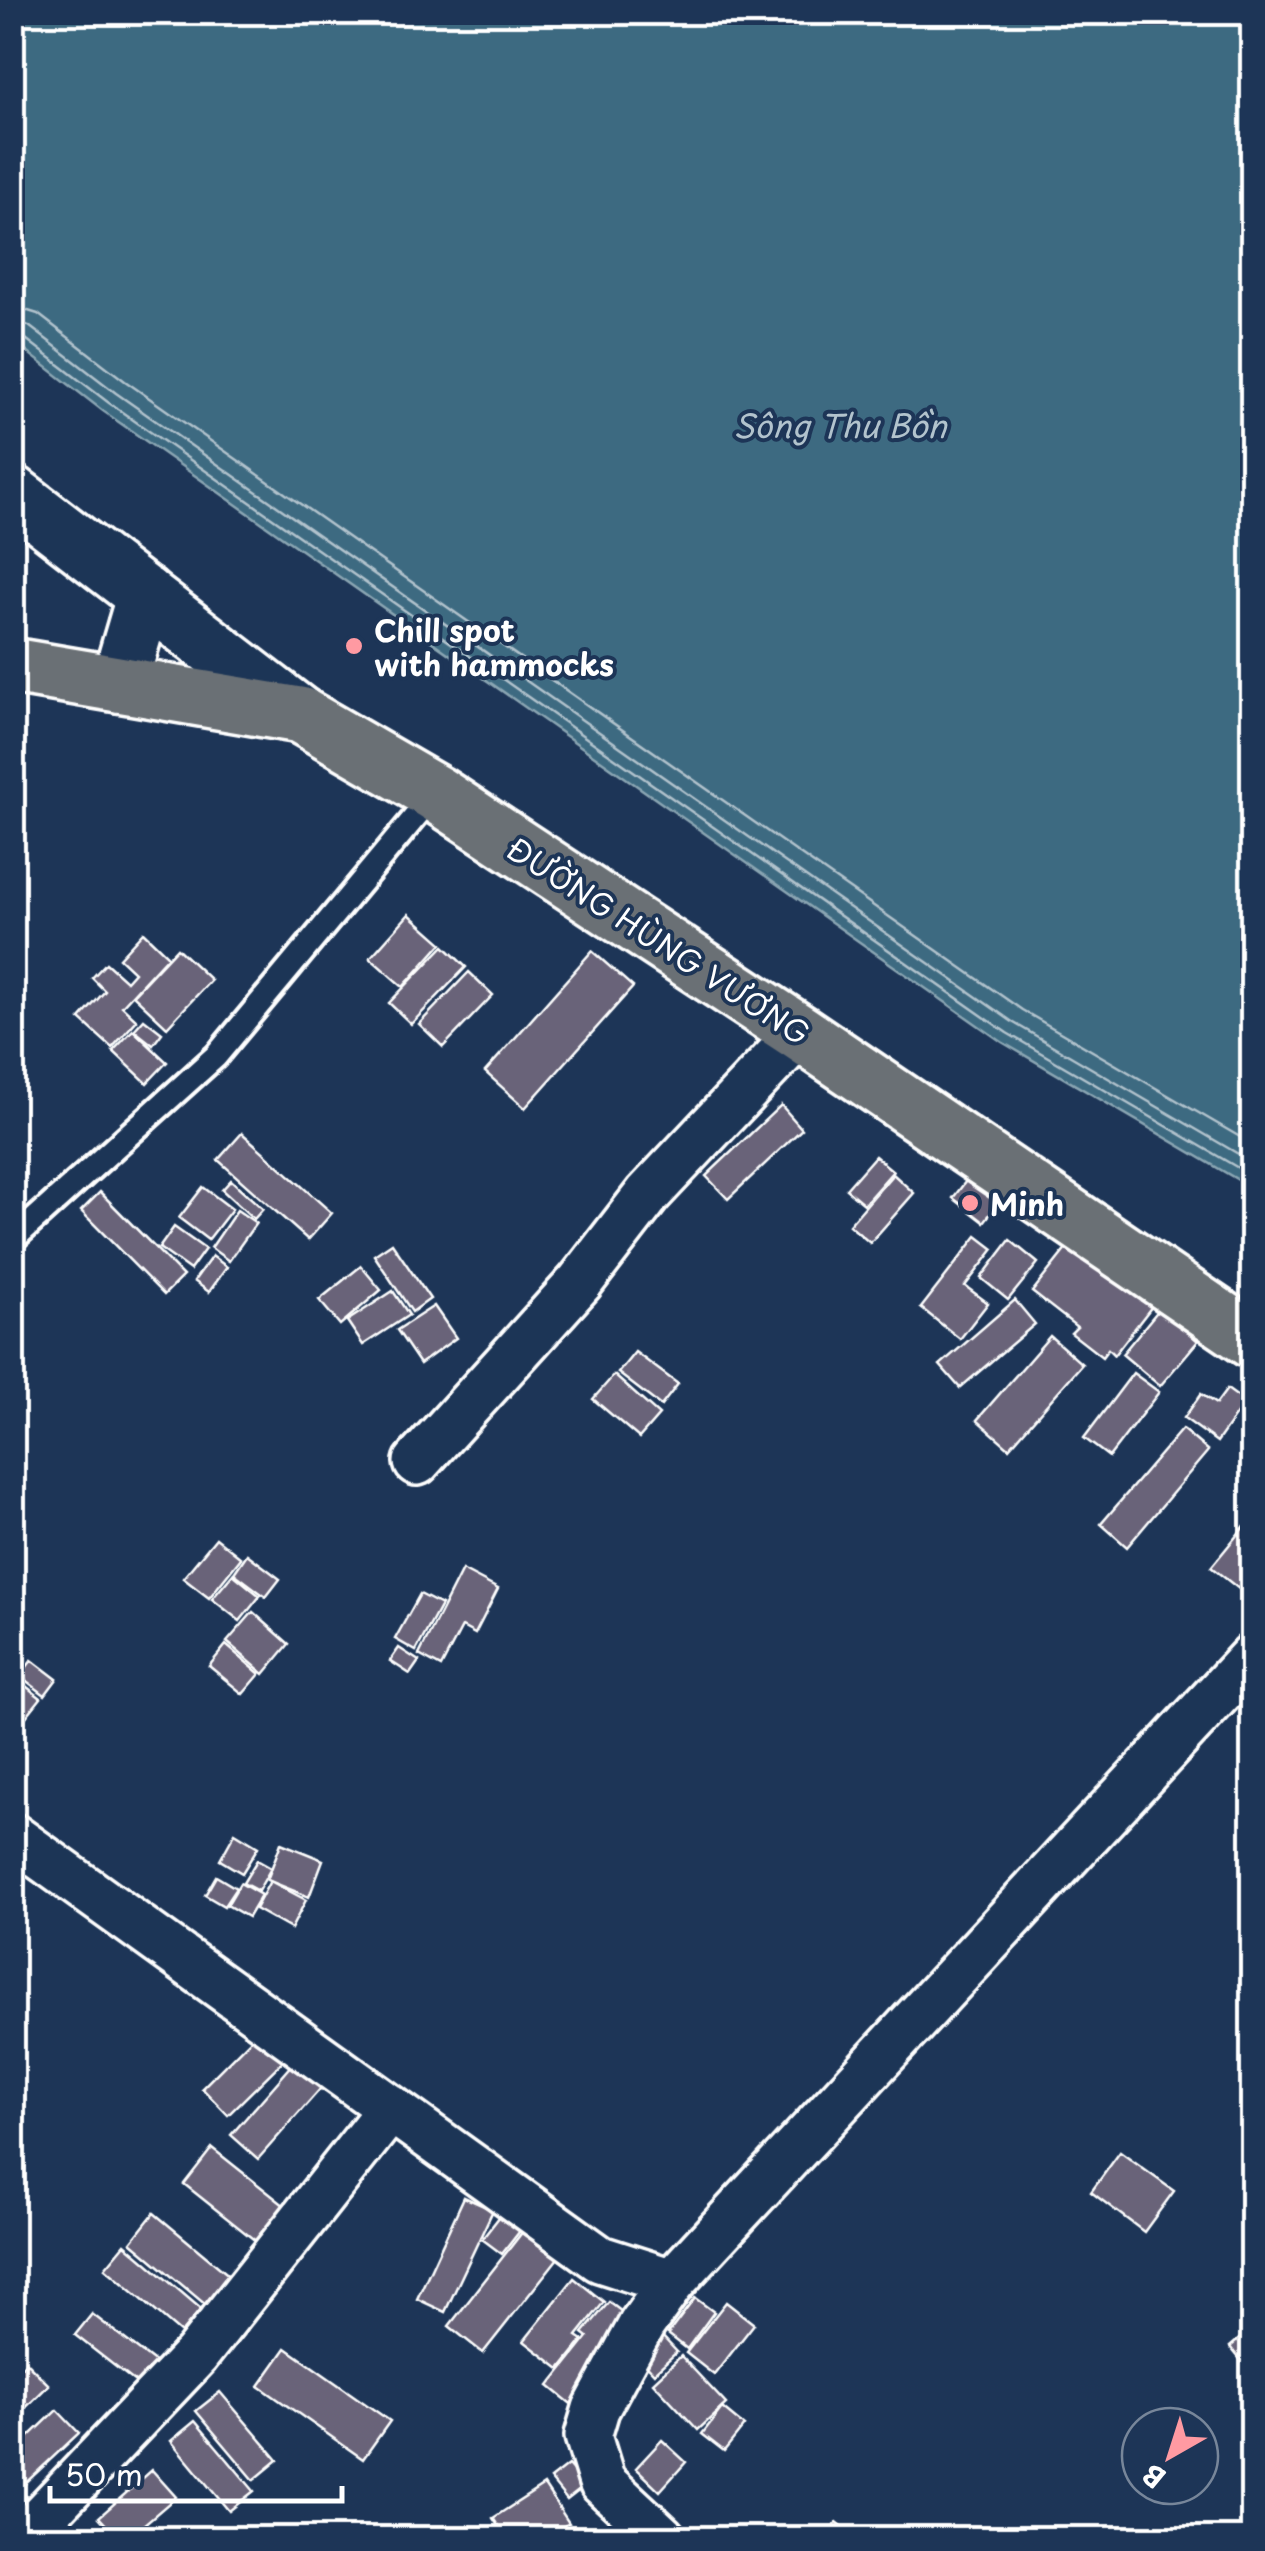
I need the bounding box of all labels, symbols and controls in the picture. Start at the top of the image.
water label: Sông Thu Bồn [733,401,949,449]
place label: Chill spot with hammocks [374,607,614,686]
marker: Chill spot with hammocks [343,635,365,657]
street label: ĐƯỜNG HÙNG VƯƠNG [499,825,819,1055]
place label: Minh [990,1181,1064,1226]
marker: Minh [959,1192,981,1214]
north arrow [1120,2406,1220,2506]
scale bar [50,2441,342,2503]
text: 50 m [65,2451,143,2496]
text: B [1132,2454,1174,2499]

